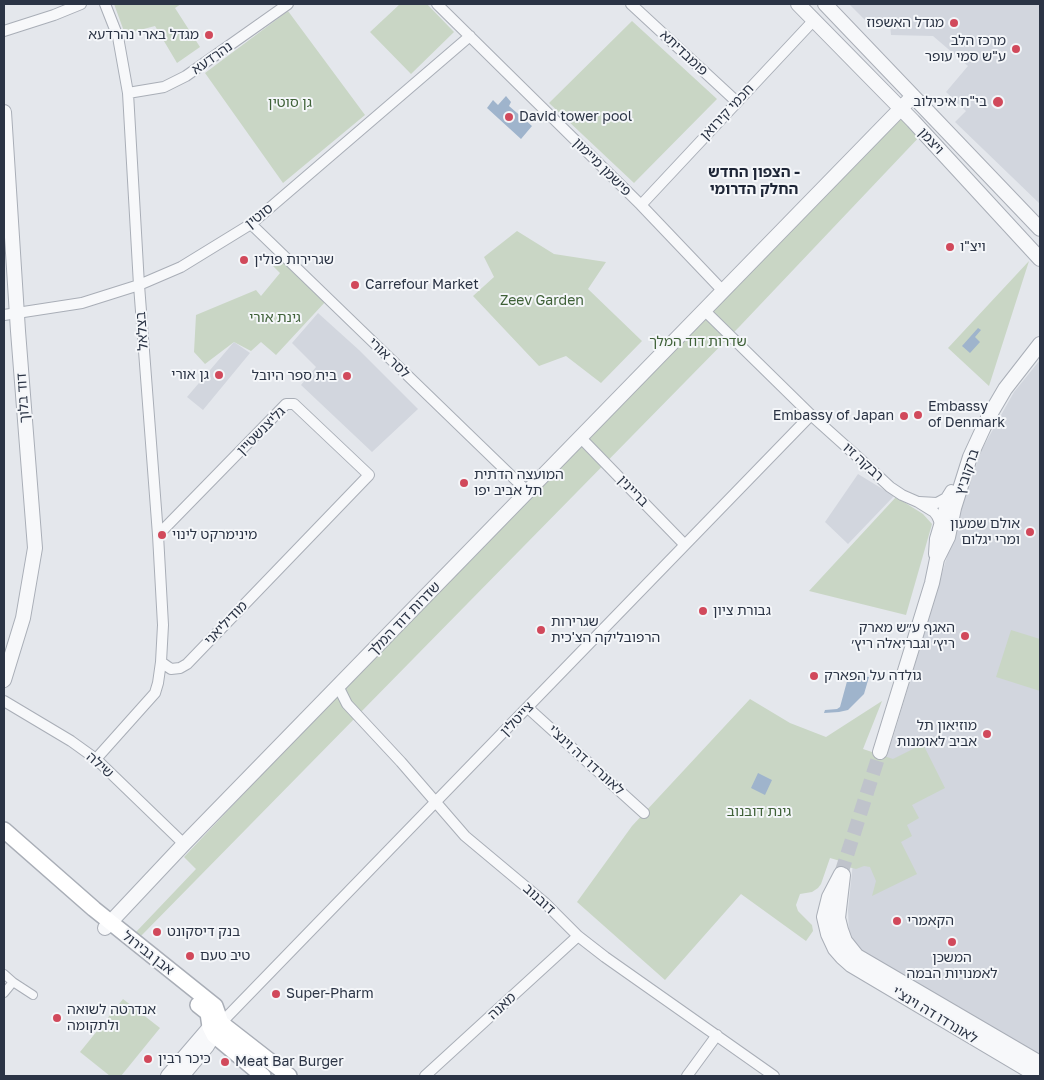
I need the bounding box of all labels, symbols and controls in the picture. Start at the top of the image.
place label: מגדל האשפוז [866,15,944,31]
marker: מגדל האשפוז [948,17,960,29]
place label: מגדל בארי נהרדעא [88,27,199,43]
street label: פומבדיתא [656,27,712,79]
marker: מגדל בארי נהרדעא [203,29,215,41]
place label: מרכז הלב ע"ש סמי עופר [925,33,1006,65]
street label: נהרדעא [188,38,236,78]
marker: מרכז הלב ע"ש סמי עופר [1010,43,1022,55]
street label: חכמי קירואן [697,80,757,144]
place label: בי"ח איכילוב [913,94,987,110]
park label: גן סוטין [268,95,312,111]
marker: בי"ח איכילוב [991,95,1005,109]
place label: David tower pool [519,109,632,125]
marker: David tower pool [503,111,515,123]
street label: ויצמן [915,124,947,158]
street label: פישמן מיימון [569,134,635,200]
district label: הצפון החדש - החלק הדרומי [708,163,800,198]
street label: סוטין [242,200,276,232]
place label: ויצ"ו [960,239,986,255]
marker: ויצ"ו [944,241,956,253]
place label: שגרירות פולין [254,252,334,268]
marker: שגרירות פולין [238,254,250,266]
place label: Carrefour Market [365,277,479,293]
marker: Carrefour Market [349,279,361,291]
park label: Zeev Garden [500,293,584,309]
park label: גינת אורי [249,310,301,326]
street label: בצלאל [132,311,152,351]
street label: לסר אורי [365,334,413,382]
park label: שדרות דוד המלך [649,334,747,350]
place label: גן אורי [171,367,209,383]
place label: בית ספר היובל [252,368,337,384]
marker: גן אורי [213,369,225,381]
marker: בית ספר היובל [341,370,353,382]
street label: דוד בלוך [13,372,33,424]
place label: Embassy of Denmark [928,399,1005,432]
street label: גליצנשטיין [233,403,289,459]
place label: Embassy of Japan [773,408,894,424]
marker: Embassy of Denmark [912,409,924,421]
marker: Embassy of Japan [898,410,910,422]
street label: רבקה זיו [839,439,887,485]
street label: ברקוביץ [951,447,983,497]
place label: המועצה הדתית תל אביב יפו [474,467,564,500]
street label: בריינין [614,472,652,510]
marker: המועצה הדתית תל אביב יפו [458,477,470,489]
place label: אולם שמעון ומרי יגלום [950,516,1020,548]
marker: אולם שמעון ומרי יגלום [1024,526,1036,538]
place label: מינימרקט לינוי [172,527,257,543]
marker: מינימרקט לינוי [156,529,168,541]
street label: שדרות דוד המלך [364,578,444,660]
street label: מודיליאני [201,597,251,649]
place label: גבורת ציון [713,603,771,619]
marker: גבורת ציון [697,605,709,617]
place label: שגרירות הרפובליקה הצ'כית [551,614,660,646]
place label: האגף ע״ש מארק ריץ׳ וגבריאלה ריץ׳ [852,620,955,652]
marker: שגרירות הרפובליקה הצ'כית [535,624,547,636]
marker: האגף ע״ש מארק ריץ׳ וגבריאלה ריץ׳ [959,630,971,642]
place label: גולדה על הפארק [824,668,922,684]
marker: גולדה על הפארק [808,670,820,682]
street label: צייטלין [497,699,537,739]
place label: מוזיאון תל אביב לאומנות [897,718,977,750]
street label: לאונרדו דה וינצ'י [545,721,627,799]
marker: מוזיאון תל אביב לאומנות [981,728,993,740]
street label: שילה [83,749,117,781]
park label: גינת דובנוב [727,804,791,820]
street label: דובנוב [520,880,558,918]
place label: הקאמרי [907,913,954,929]
marker: הקאמרי [891,915,903,927]
place label: בנק דיסקונט [167,924,240,940]
marker: בנק דיסקונט [151,926,163,938]
street label: אבן גבירול [119,928,177,978]
marker: המשכן לאמנויות הבמה [946,936,958,948]
place label: טיב טעם [200,948,250,964]
marker: טיב טעם [184,950,196,962]
place label: המשכן לאמנויות הבמה [906,950,998,982]
street label: לאונרדו דה וינצ'י [889,983,981,1047]
place label: Super-Pharm [286,986,374,1002]
marker: Super-Pharm [270,988,282,1000]
street label: מאנה [485,989,519,1023]
place label: אנדרטה לשואה ולתקומה [67,1002,156,1034]
marker: אנדרטה לשואה ולתקומה [51,1012,63,1024]
place label: כיכר רבין [158,1051,211,1067]
marker: כיכר רבין [142,1053,154,1065]
place label: Meat Bar Burger [235,1054,344,1070]
marker: Meat Bar Burger [219,1056,231,1068]

